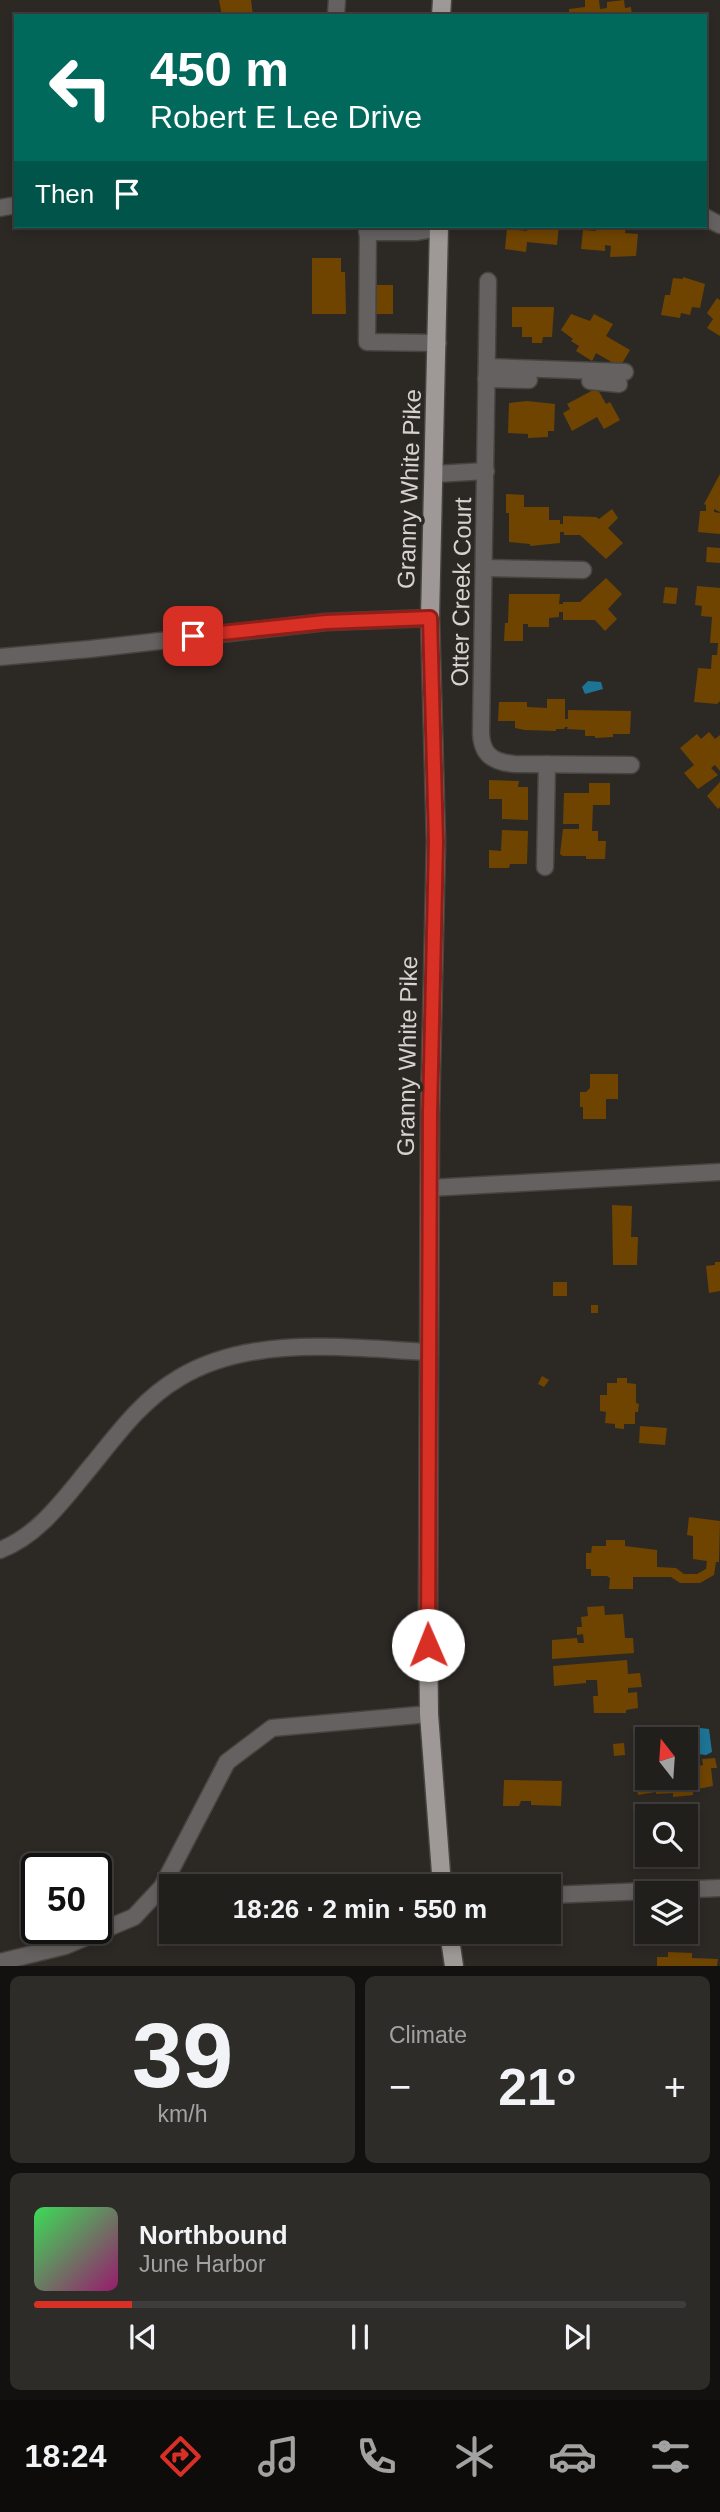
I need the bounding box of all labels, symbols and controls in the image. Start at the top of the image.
icon: left [35,42,126,133]
text: 450 m [150,42,289,96]
text: Robert E Lee Drive [150,99,422,135]
icon: arrive [108,175,146,213]
text: Then [35,179,94,209]
street label: Granny White Pike [392,389,426,589]
street label: Otter Creek Court [446,497,476,687]
pin [163,606,223,666]
icon: arrive [174,617,212,655]
street label: Granny White Pike [392,956,422,1156]
position arrow [391,1608,465,1682]
north arrow [635,1727,698,1790]
map controls [635,1727,698,1944]
button: search [635,1804,698,1867]
speed limit sign: 50 [21,1853,112,1944]
button: layers [635,1881,698,1944]
text: 18:26 · 2 min · 550 m [233,1894,487,1924]
text: 39 [132,2005,233,2106]
text: Climate [389,2022,467,2048]
text: 21° [498,2058,577,2116]
text: − [389,2066,411,2108]
text: + [664,2066,686,2108]
text: km/h [158,2101,207,2127]
text: Northbound [139,2220,288,2250]
text: June Harbor [139,2251,266,2277]
icon: previous [124,2318,162,2356]
icon: pause [341,2318,379,2356]
icon: next [558,2318,596,2356]
icon: directions [156,2432,205,2481]
icon: music [254,2432,303,2481]
icon: phone [352,2432,401,2481]
icon: climate [450,2432,499,2481]
icon: car [548,2432,597,2481]
icon: filters [646,2432,695,2481]
text: 18:24 [25,2438,106,2474]

